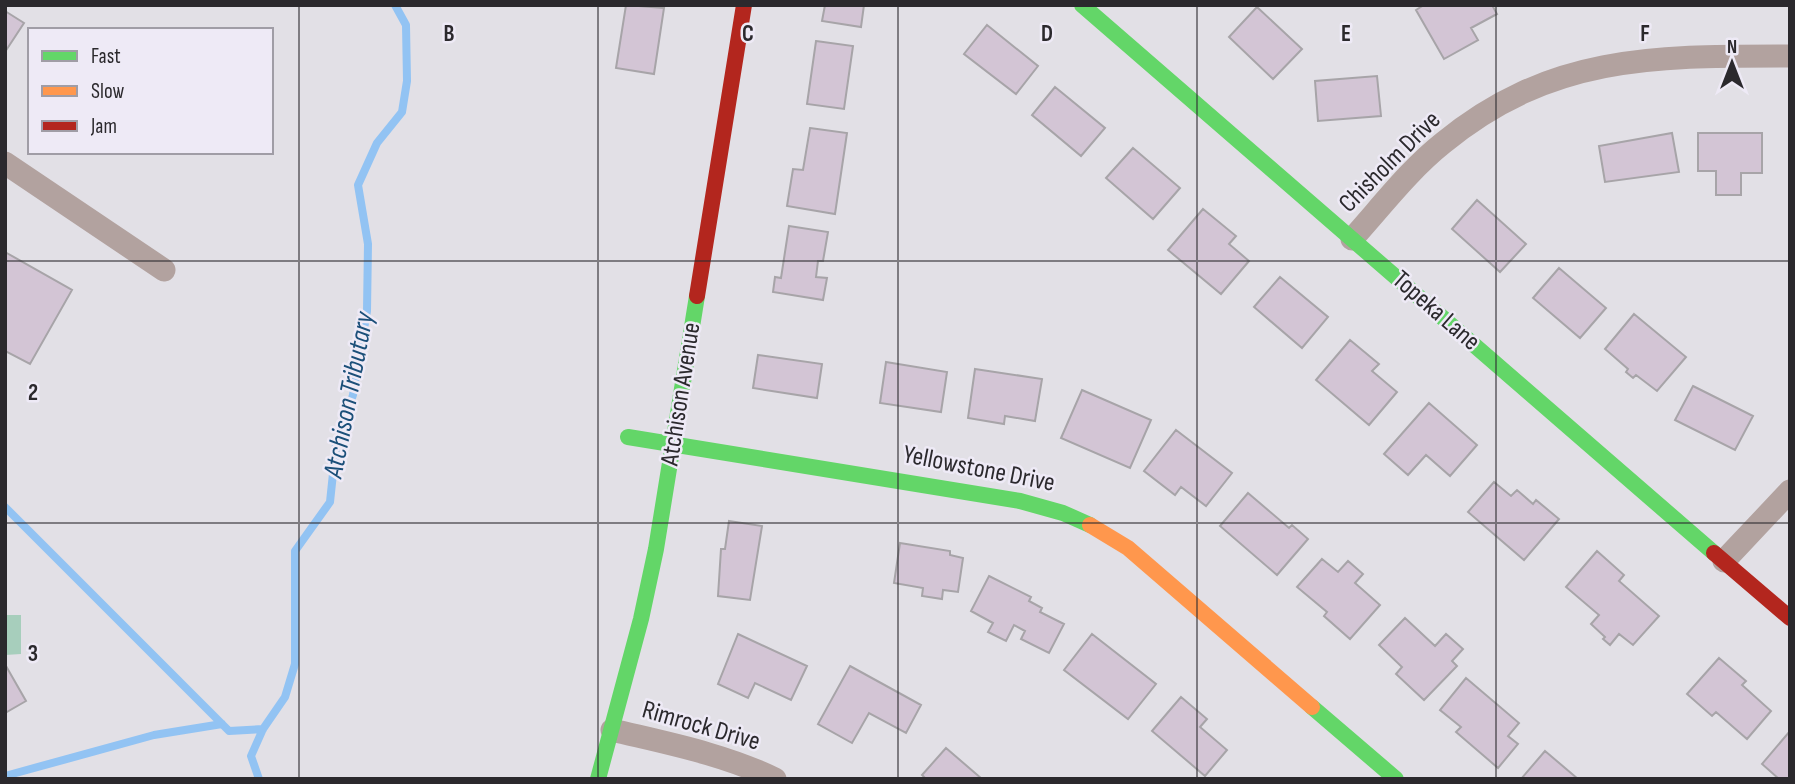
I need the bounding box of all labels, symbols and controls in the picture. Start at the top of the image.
text: B [444,20,455,48]
text: C [742,20,754,48]
text: D [1041,20,1053,48]
text: E [1341,20,1351,48]
text: F [1640,20,1650,48]
legend [28,28,273,154]
north arrow [1697,28,1767,98]
text: N [1727,36,1737,59]
text: Fast [91,44,121,69]
text: Slow [91,79,125,104]
street label: Chisholm Drive [1333,105,1447,219]
text: Jam [90,114,117,139]
street label: Topeka Lane [1386,264,1486,358]
water label: Atchison Tributary [317,308,381,482]
street label: Atchison Avenue [654,320,708,469]
text: 2 [28,379,38,407]
street label: Yellowstone Drive [901,439,1057,499]
text: 3 [28,640,38,668]
street label: Rimrock Drive [638,694,764,758]

